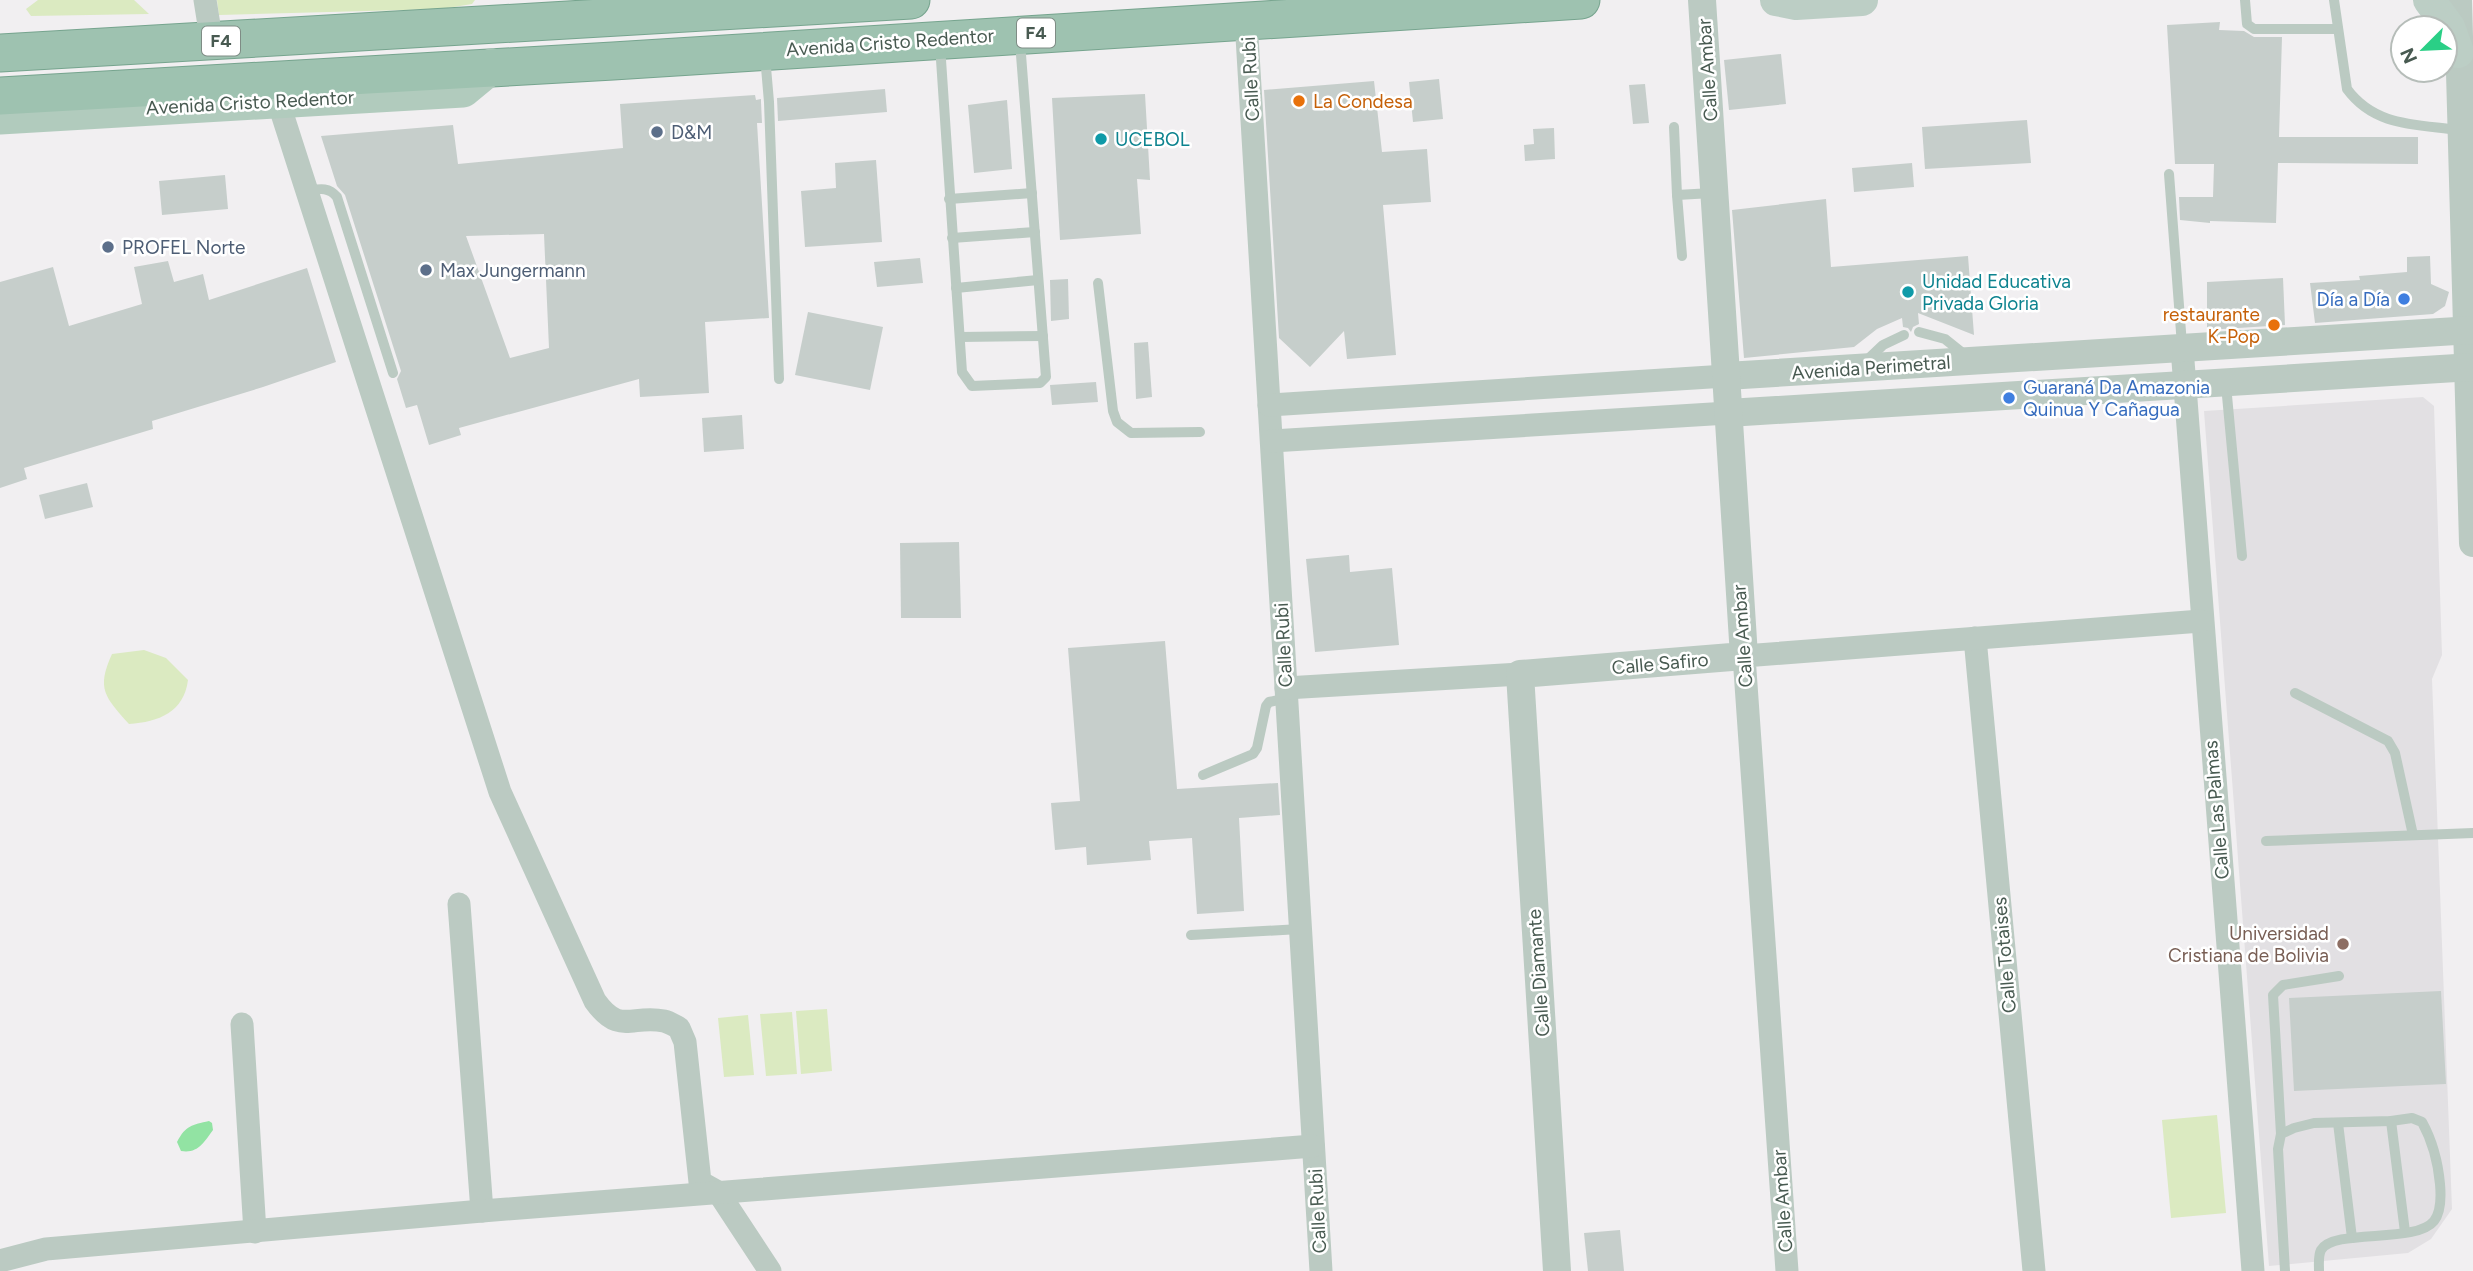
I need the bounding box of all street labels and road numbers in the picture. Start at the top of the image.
street label: Calle Ambar [1692,17,1723,122]
road number: F4 [1017,18,1055,48]
street label: Avenida Cristo Redentor [785,24,995,61]
road number: F4 [202,26,240,56]
street label: Calle Rubi [1237,36,1264,122]
street label: Avenida Cristo Redentor [145,86,355,119]
street label: Avenida Perimetral [1791,350,1951,385]
street label: Calle Ambar [1727,583,1758,688]
street label: Calle Rubi [1270,602,1297,688]
street label: Calle Safiro [1611,648,1709,679]
street label: Calle Las Palmas [2199,739,2234,880]
street label: Calle Totaises [1988,896,2021,1014]
street label: Calle Diamante [1523,908,1554,1038]
street label: Calle Ambar [1767,1148,1798,1253]
street label: Calle Rubi [1304,1168,1331,1254]

